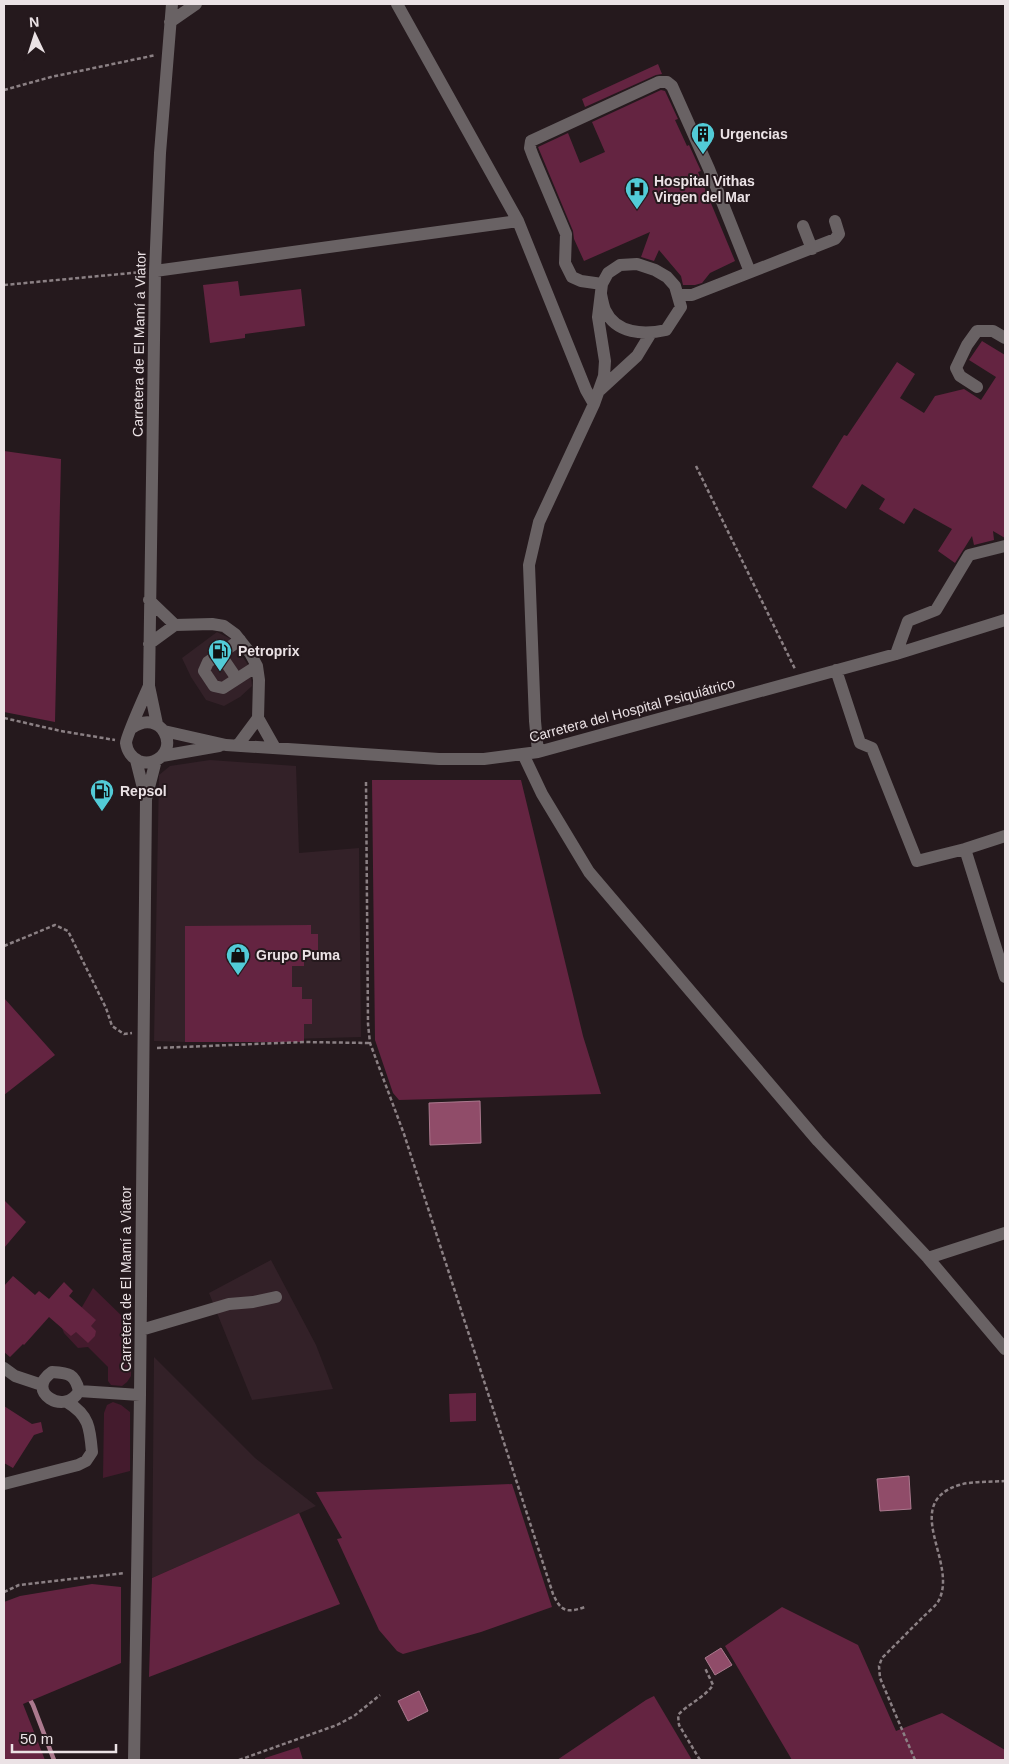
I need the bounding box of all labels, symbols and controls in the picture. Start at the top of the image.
north arrow [10,10,60,60]
text: N [28,14,40,30]
building icon: Urgencias [690,121,716,155]
place label: Urgencias [720,126,788,142]
place label: Hospital Vithas Virgen del Mar [654,173,755,205]
hospital icon: Hospital Vithas Virgen del Mar [624,176,650,210]
street label: Carretera de El Mamí a Viator [129,251,149,437]
fuel station icon: Petroprix [207,638,233,672]
place label: Petroprix [238,643,300,659]
street label: Carretera del Hospital Psiquiátrico [527,675,737,745]
fuel station icon: Repsol [89,778,115,812]
place label: Repsol [120,783,167,799]
shop icon: Grupo Puma [225,942,251,976]
place label: Grupo Puma [256,947,340,963]
street label: Carretera de El Mamí a Viator [118,1186,134,1372]
scale bar [12,1722,116,1754]
text: 50 m [20,1730,53,1747]

